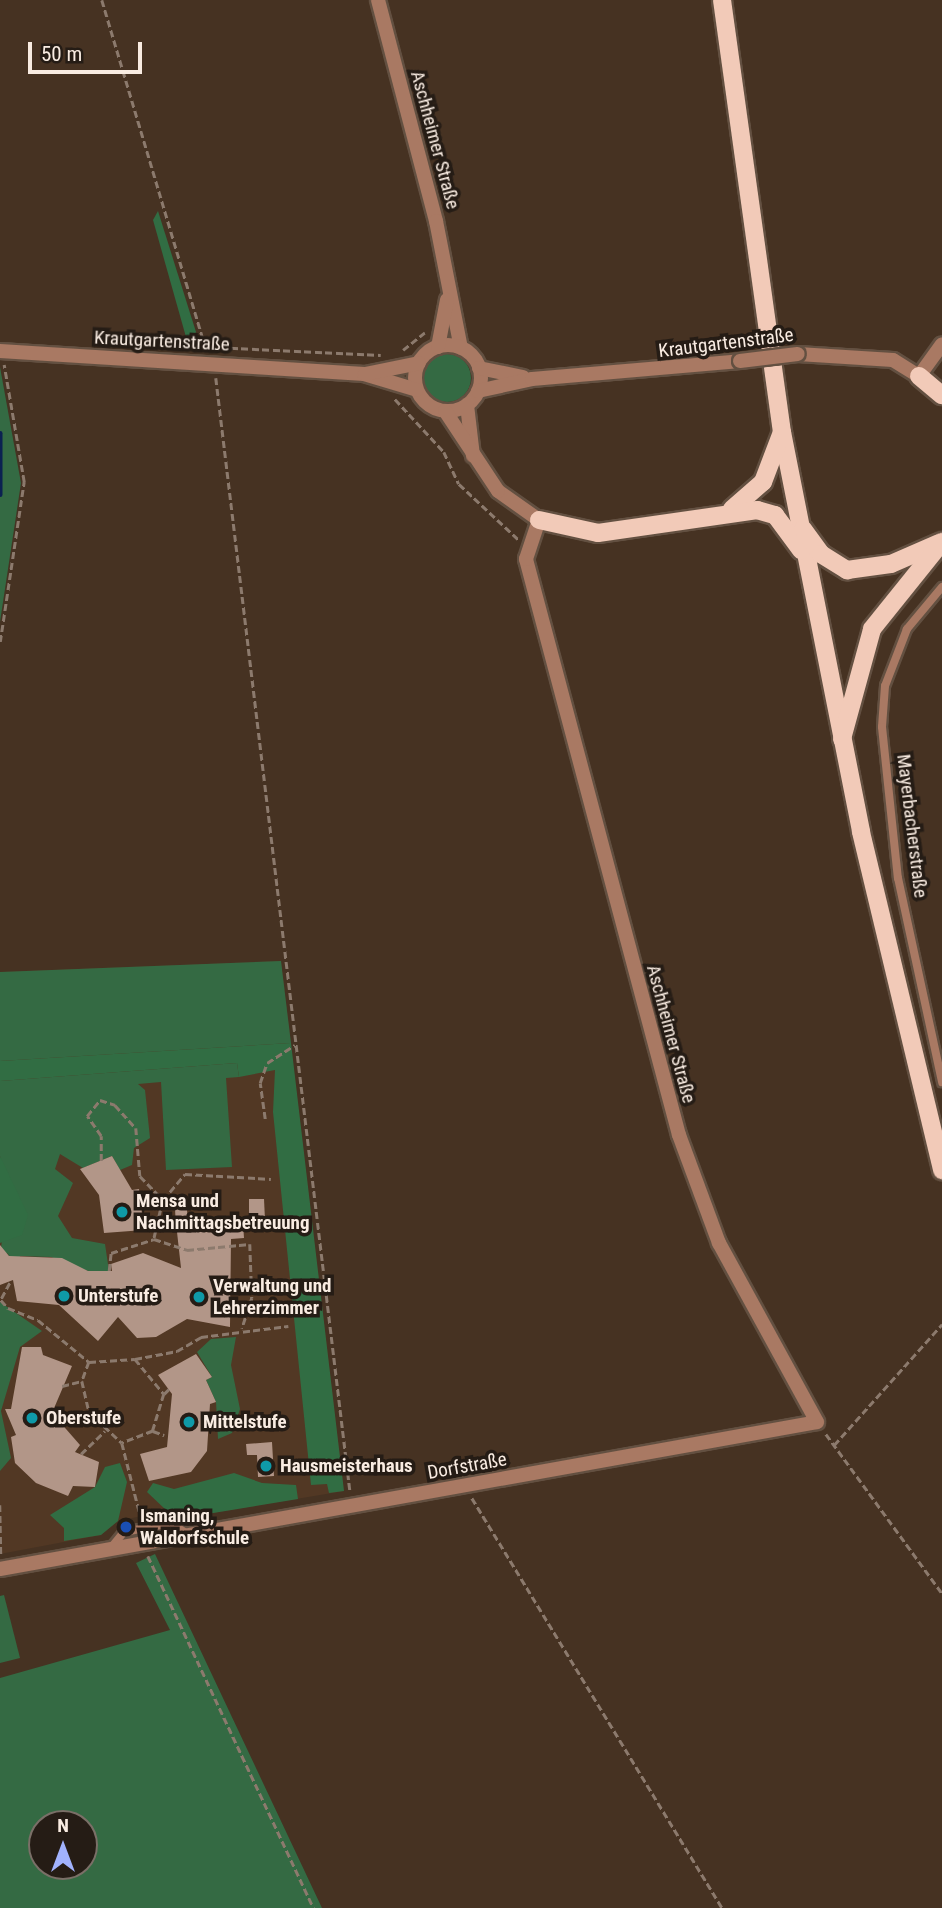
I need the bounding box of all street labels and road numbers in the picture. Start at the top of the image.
street label: Aschheimer Straße [406,68,464,212]
street label: Krautgartenstraße [657,323,795,363]
street label: Krautgartenstraße [94,326,230,356]
street label: Mayerbacherstraße [892,753,932,899]
street label: Aschheimer Straße [642,962,700,1106]
street label: Dorfstraße [426,1448,508,1484]

